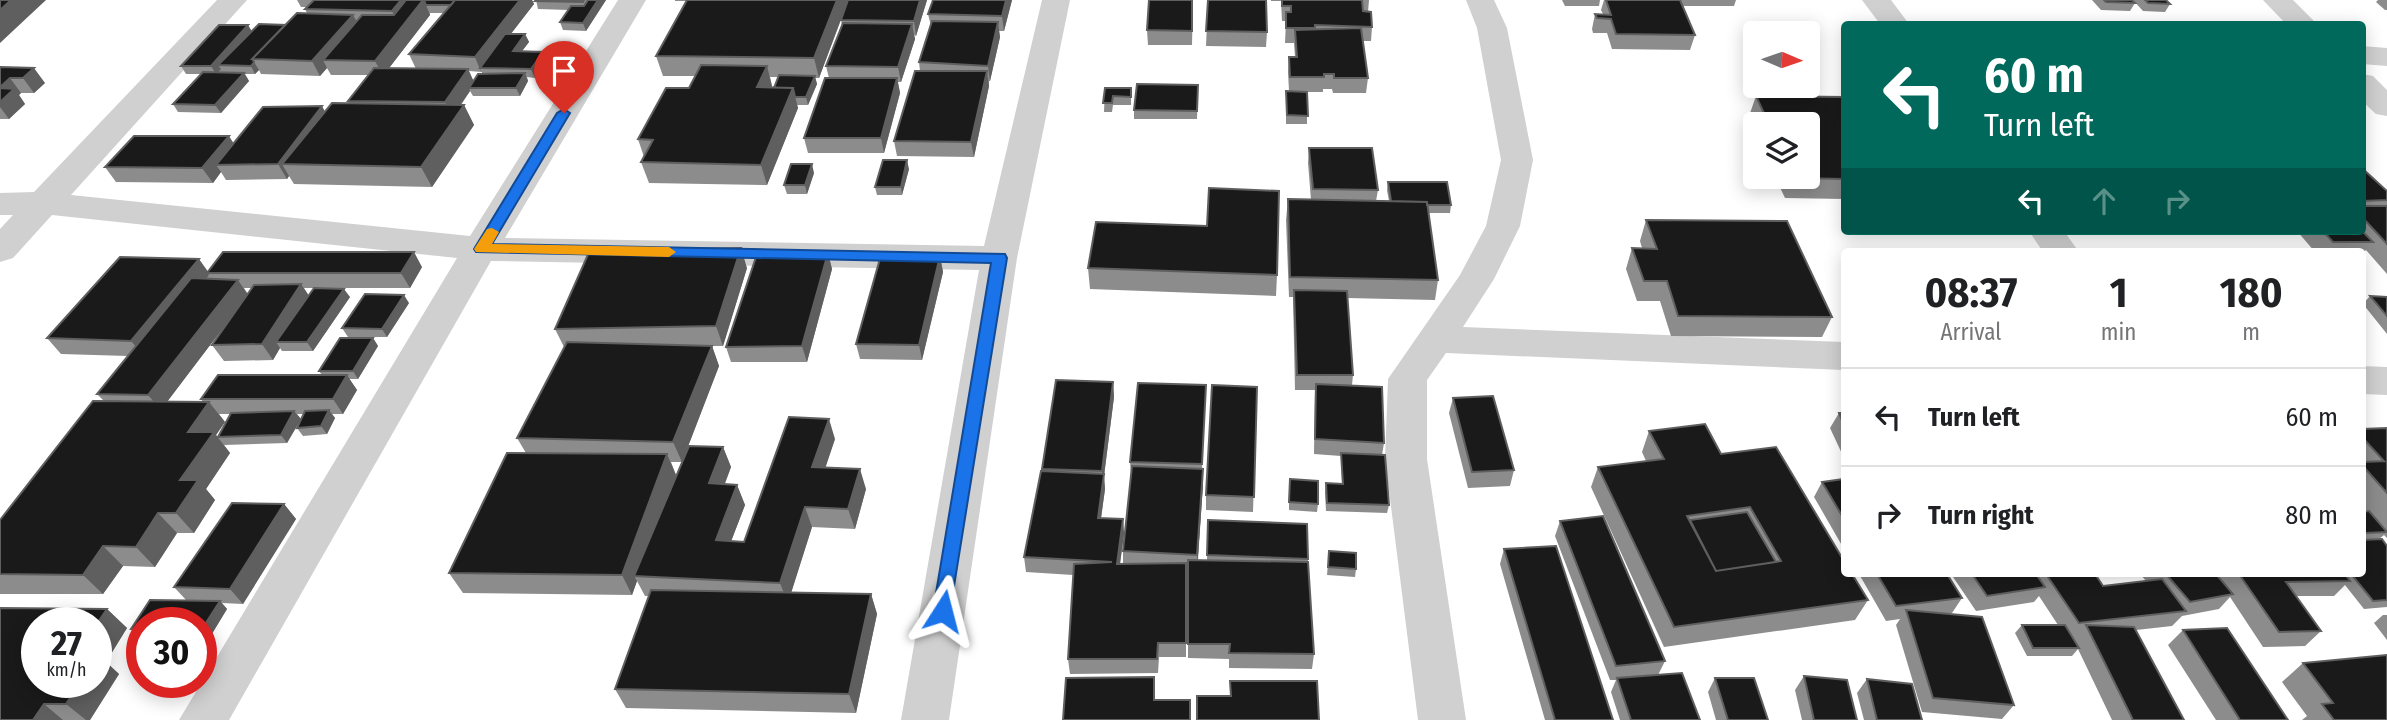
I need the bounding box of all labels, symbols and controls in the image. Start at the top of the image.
north arrow [1743,21,1820,98]
map controls [1743,21,1820,189]
pin [534,41,594,113]
text: 60 m [1984,46,2084,105]
icon: left [1869,49,1960,140]
icon: arrive [545,52,583,90]
text: Turn left [1984,106,2094,144]
button: layers [1743,112,1820,189]
icon: left [2012,182,2050,220]
icon: ahead [2085,182,2123,220]
icon: right [2158,182,2196,220]
text: 08:37 [1924,268,2017,318]
text: 1 [2110,268,2127,318]
text: 180 [2220,268,2283,318]
text: Arrival [1940,318,2001,346]
text: min [2101,318,2136,346]
text: m [2242,318,2260,346]
icon: left [1869,398,1907,436]
text: Turn left [1928,402,2020,433]
text: 60 m [2285,402,2338,433]
icon: right [1869,496,1907,534]
text: Turn right [1928,500,2034,531]
text: 80 m [2285,500,2338,531]
position arrow [906,574,980,648]
speed limit sign: 30 [126,607,217,698]
text: 27 [51,622,82,664]
text: km/h [46,659,87,681]

